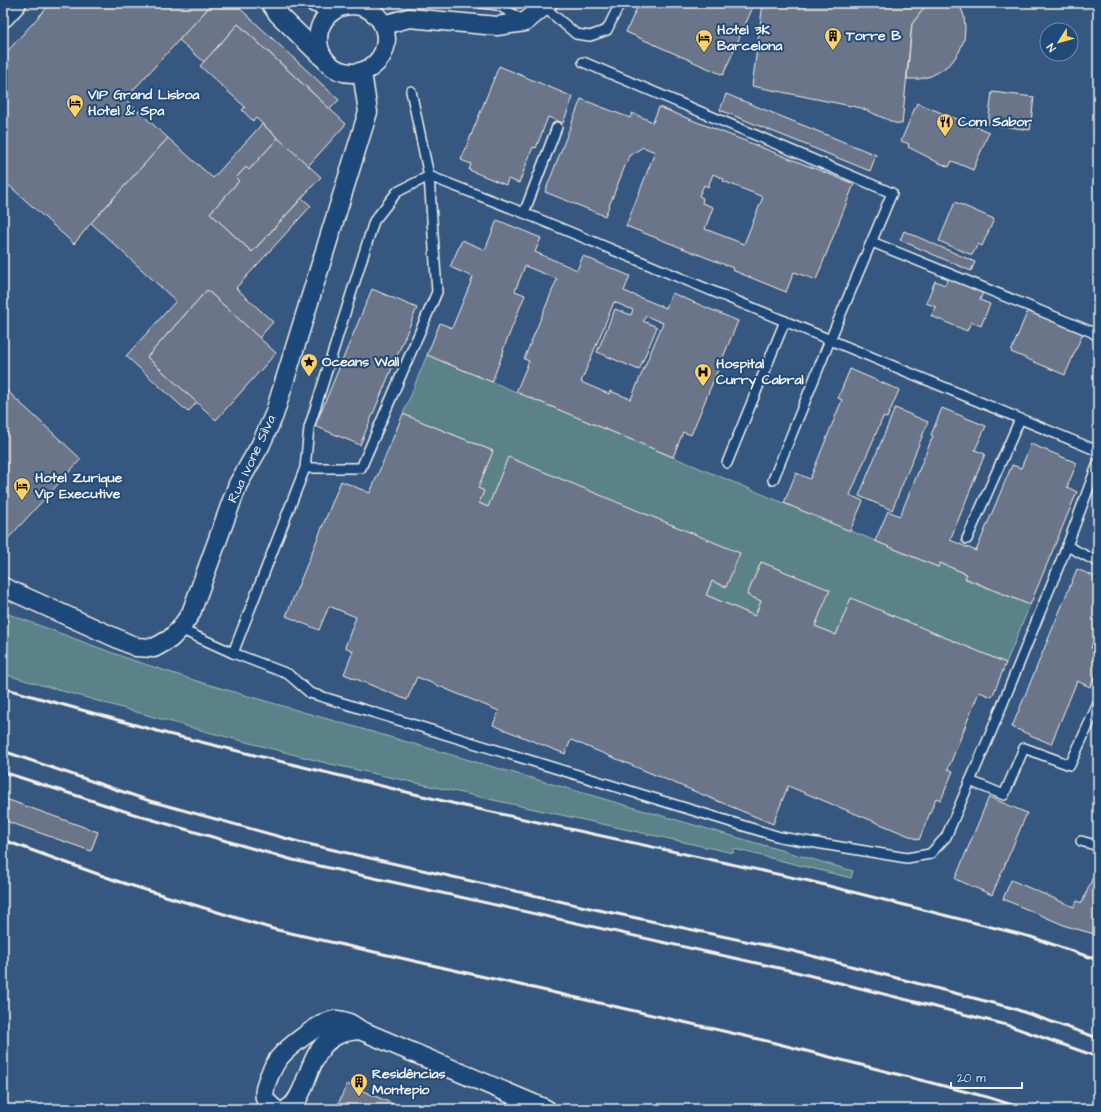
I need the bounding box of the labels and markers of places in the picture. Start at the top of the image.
place label: Hotel 3K Barcelona [717,20,783,56]
building icon: Torre B [823,26,843,51]
place label: Torre B [845,26,901,46]
hotel icon: Hotel 3K Barcelona [694,28,714,53]
place label: VIP Grand Lisboa Hotel & Spa [87,85,200,121]
hotel icon: VIP Grand Lisboa Hotel & Spa [65,93,85,118]
restaurant icon: Com Sabor [935,112,955,137]
place label: Com Sabor [958,112,1032,132]
place icon: Oceans Wall [299,352,319,377]
place label: Oceans Wall [322,352,400,372]
place label: Hospital Curry Cabral [716,354,805,390]
hospital icon: Hospital Curry Cabral [693,362,713,387]
place label: Hotel Zurique Vip Executive [34,468,123,504]
hotel icon: Hotel Zurique Vip Executive [12,476,32,501]
place label: Residências Montepio [372,1064,446,1100]
building icon: Residências Montepio [349,1072,369,1097]

